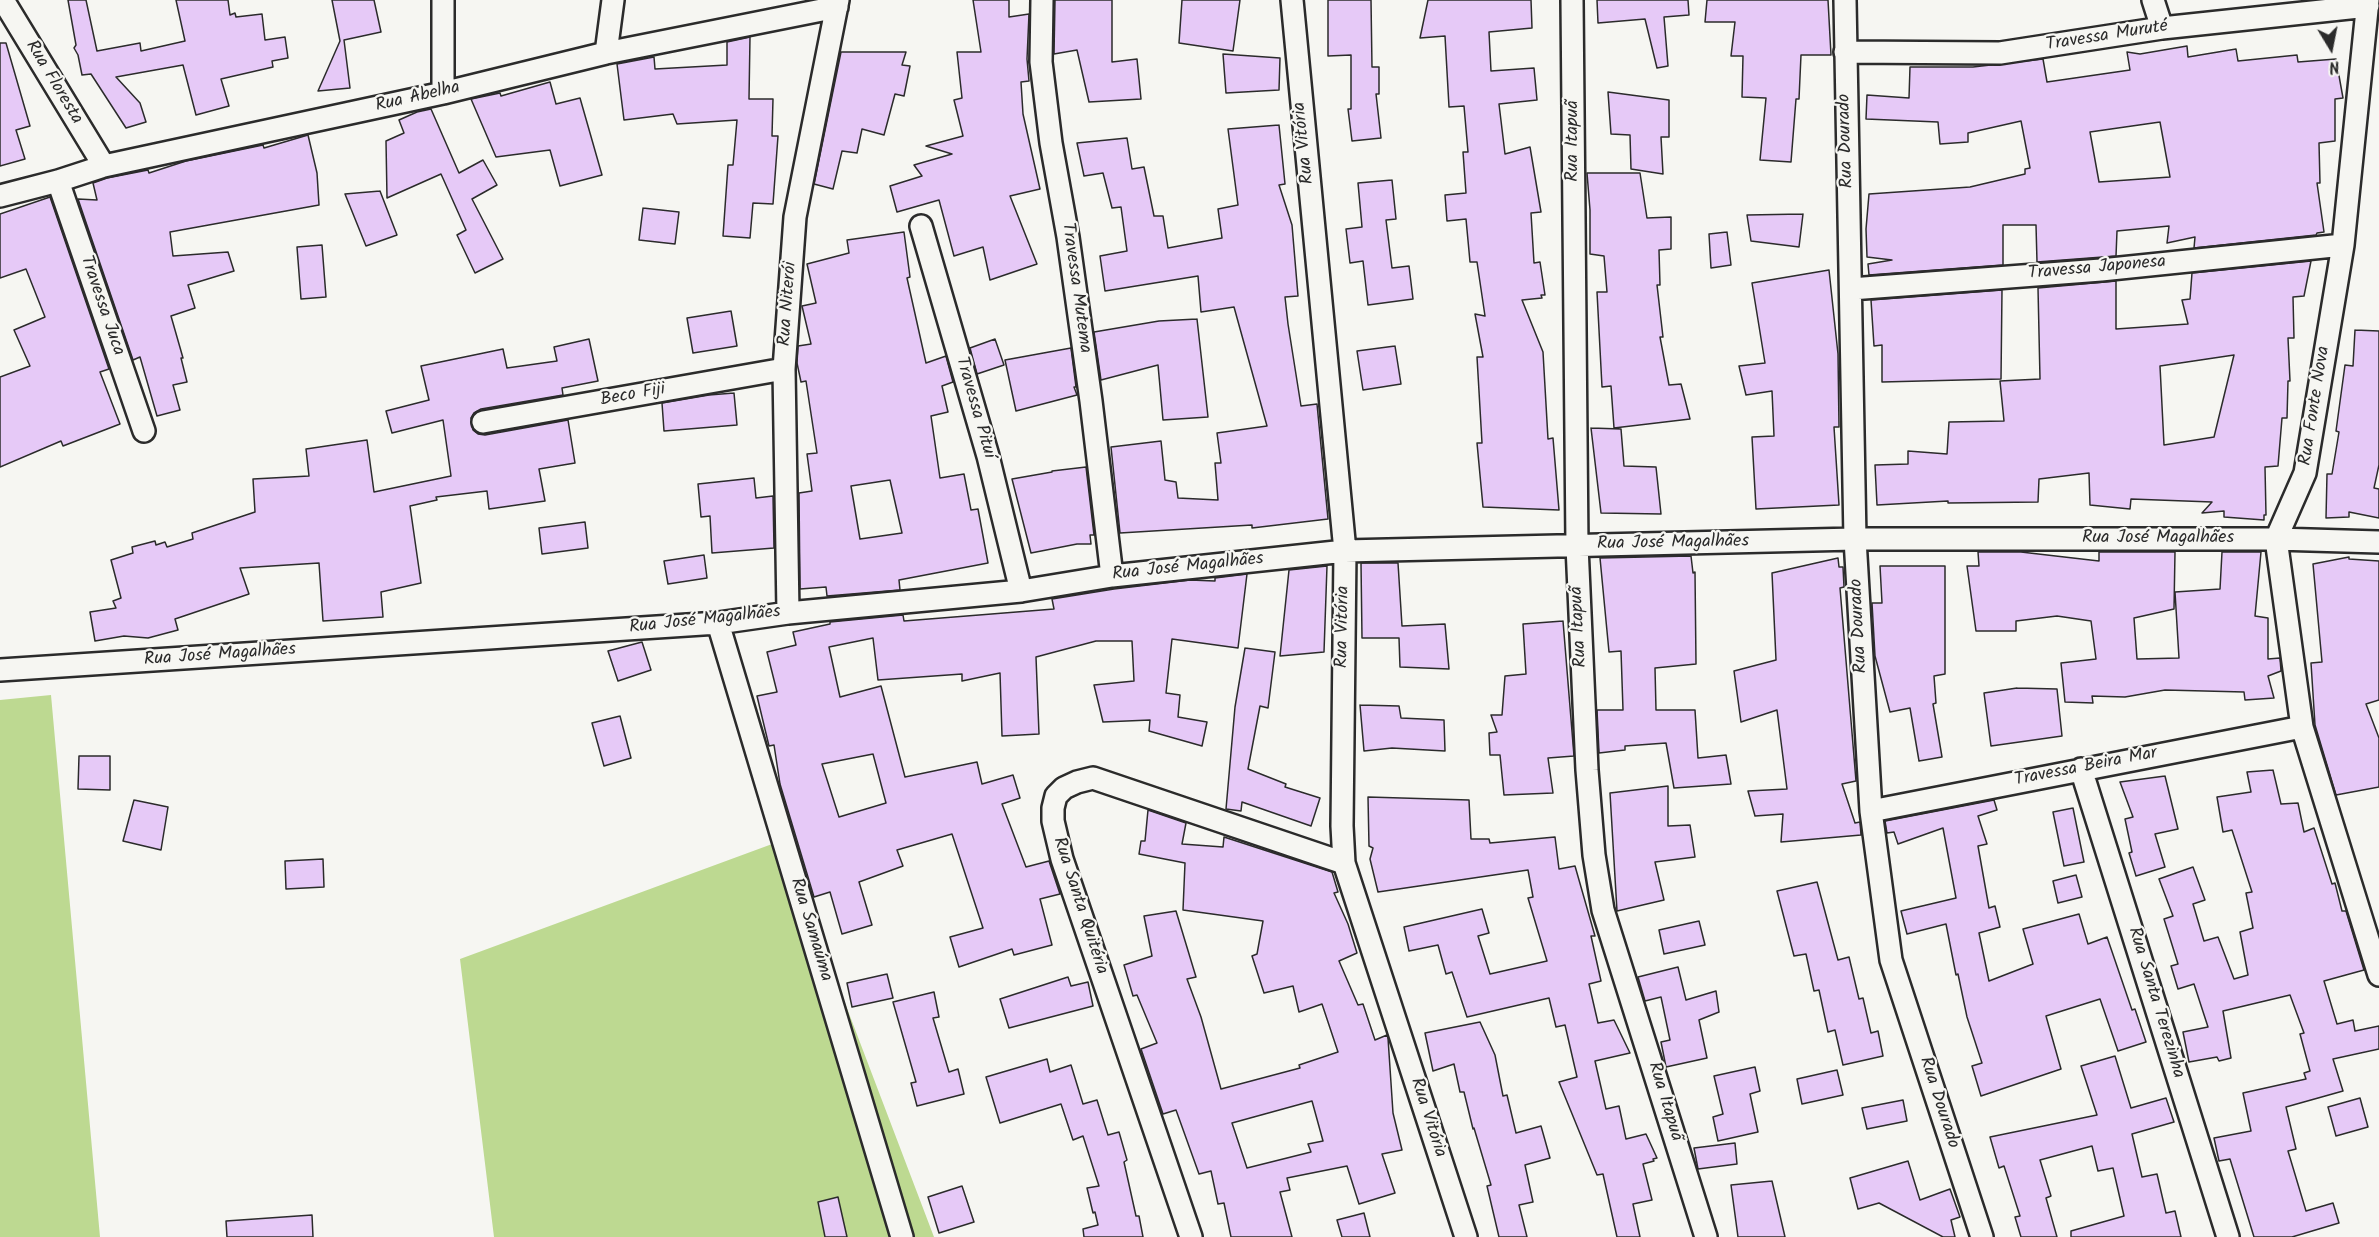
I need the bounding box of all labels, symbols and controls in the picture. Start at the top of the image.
street label: Travessa Muruté [2045,17,2169,57]
north arrow [2301,18,2361,78]
street label: Rua Floresta [20,37,86,129]
text: N [2327,53,2341,79]
street label: Rua Abelha [374,78,462,118]
street label: Rua Dourado [1835,93,1859,189]
street label: Rua Itapuã [1563,100,1585,182]
street label: Rua Vitória [1290,101,1320,185]
street label: Travessa Mutema [1055,221,1095,355]
street label: Travessa Japonesa [2027,252,2167,286]
street label: Travessa Juca [74,253,128,359]
street label: Rua Niterói [775,261,803,347]
street label: Rua Fonte Nova [2296,345,2336,467]
street label: Travessa Pituí [949,355,999,461]
street label: Beco Fiji [599,380,667,412]
street label: Rua José Magalhães [2082,528,2234,550]
street label: Rua José Magalhães [1597,532,1749,556]
street label: Rua José Magalhães [1111,549,1265,587]
street label: Rua Dourado [1847,578,1873,674]
street label: Rua Vitória [1332,586,1356,668]
street label: Rua Itapuã [1567,586,1593,668]
street label: Rua José Magalhães [628,602,782,640]
street label: Rua José Magalhães [143,640,297,672]
street label: Travessa Beira Mar [2013,744,2159,792]
street label: Rua Santa Quitéria [1047,835,1111,977]
street label: Rua Samaúma [784,876,836,984]
street label: Rua Santa Terezinha [2122,925,2188,1081]
street label: Rua Dourado [1913,1055,1963,1151]
street label: Rua Itapuã [1642,1060,1686,1144]
street label: Rua Vitória [1404,1075,1450,1161]

